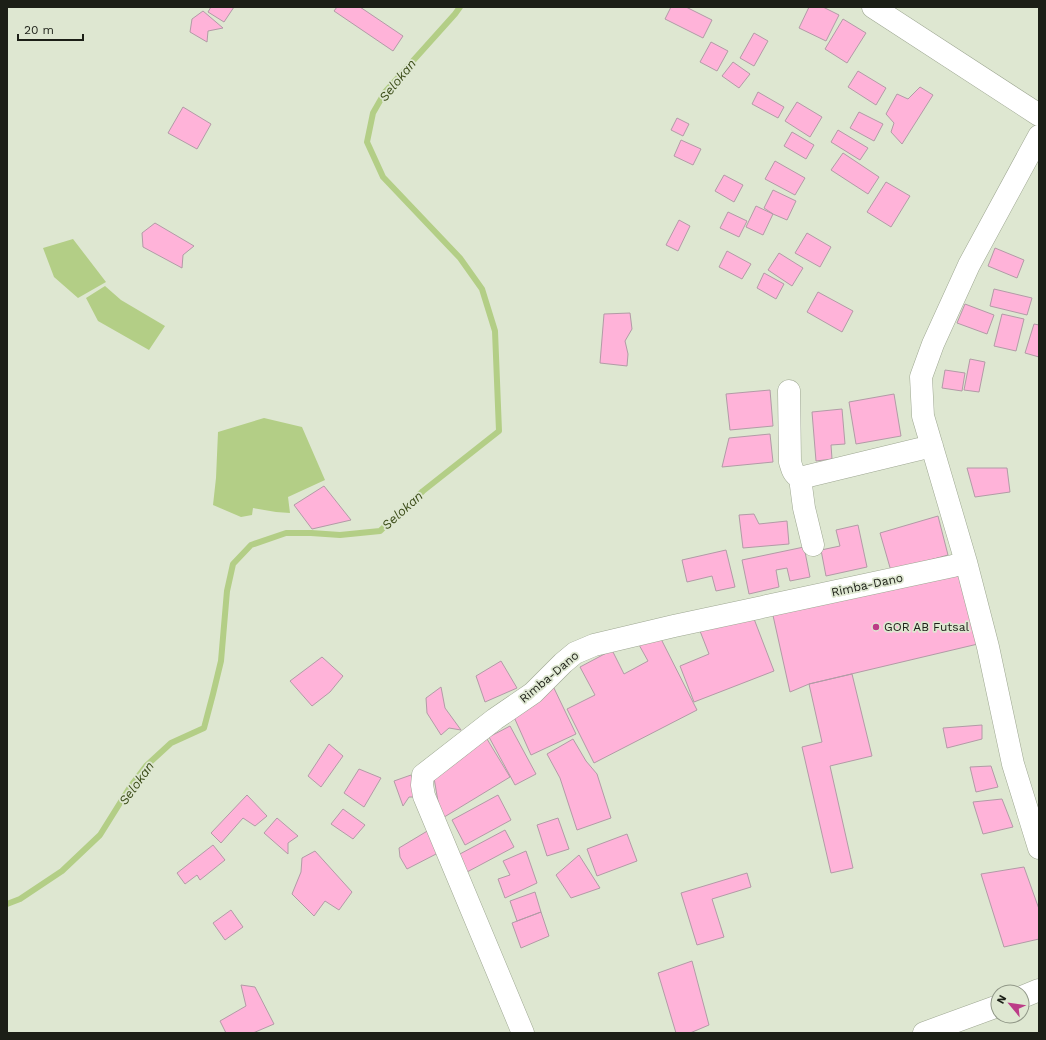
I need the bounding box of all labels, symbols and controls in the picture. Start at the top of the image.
scale bar [18,16,83,42]
text: 20 m [24,23,54,37]
water label: Selokan [376,56,419,104]
water label: Selokan [379,488,426,533]
street label: Rimba-Dano [830,571,904,599]
place label: GOR AB Futsal [884,620,969,634]
marker: GOR AB Futsal [871,622,881,632]
street label: Rimba-Dano [517,648,581,706]
water label: Selokan [116,759,157,808]
north arrow [990,984,1030,1024]
text: N [994,993,1009,1006]

